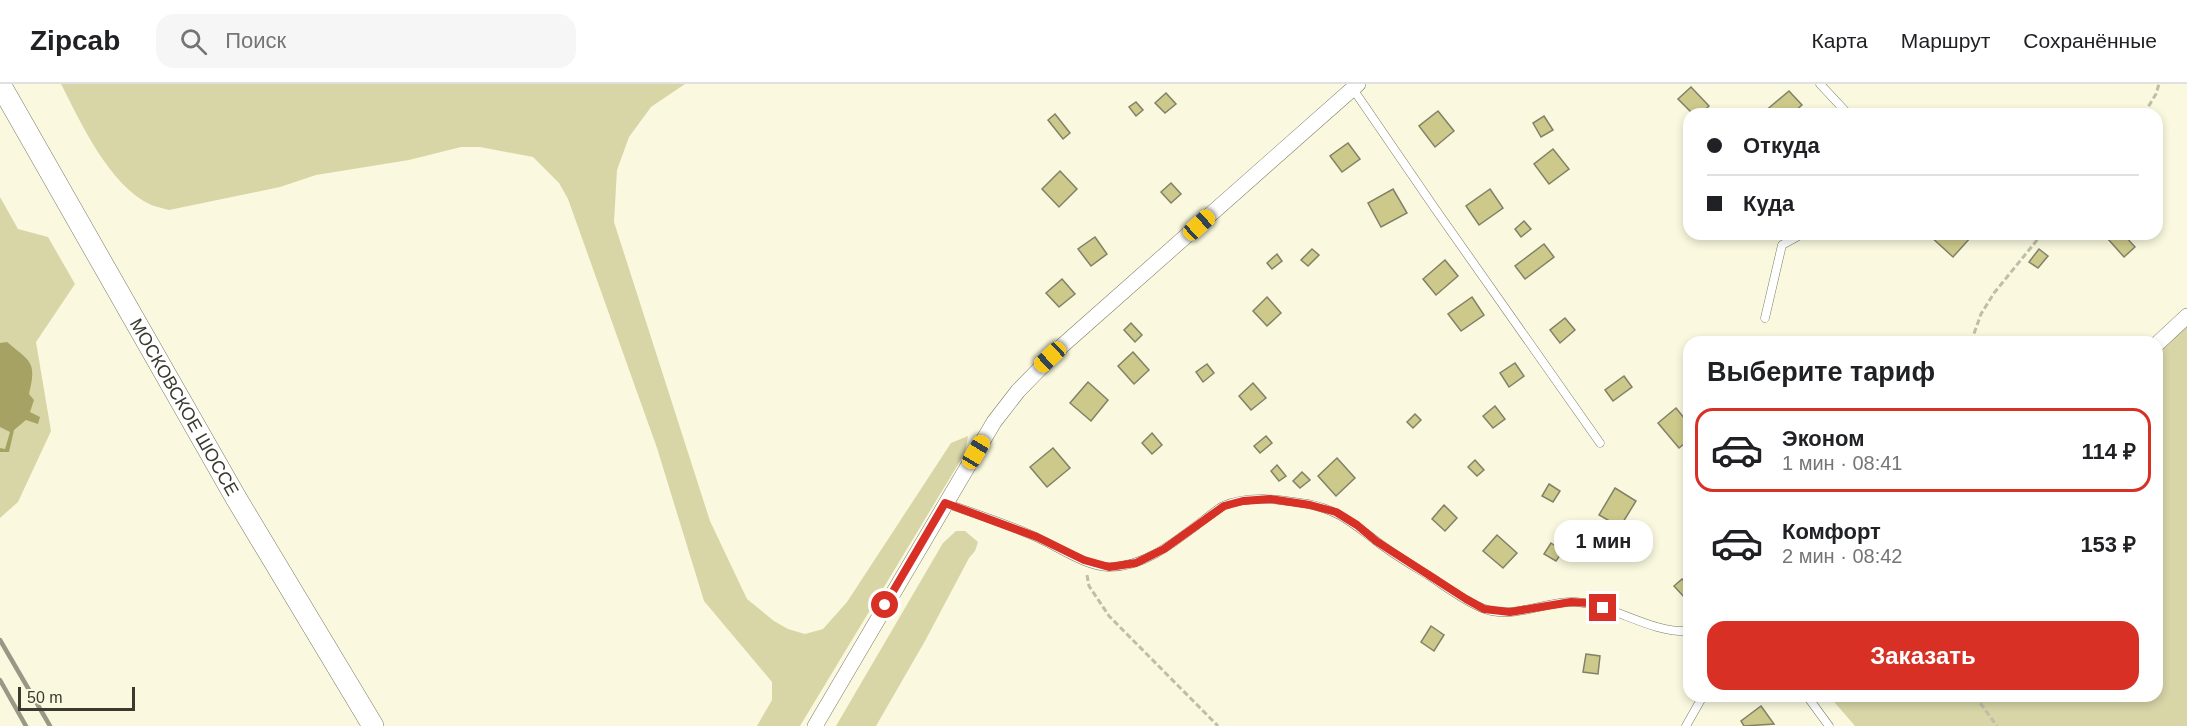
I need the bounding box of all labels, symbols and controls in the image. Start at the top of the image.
search box [156,14,576,68]
text: Zipcab [30,25,120,56]
icon: search [177,25,210,58]
text: Поиск [225,28,286,53]
text: Карта [1812,29,1868,52]
text: Маршрут [1901,29,1990,52]
text: Сохранённые [2023,29,2157,52]
text: Откуда [1743,133,1820,158]
text: Куда [1743,191,1794,216]
car [1180,206,1218,244]
street label: МОСКОВСКОЕ ШОССЕ [126,315,243,499]
car [1031,338,1069,376]
text: Выберите тариф [1707,357,1935,387]
icon: car [1710,423,1764,477]
text: Эконом [1782,426,1865,451]
car [959,432,993,472]
text: 114 ₽ [2082,439,2136,464]
text: 1 мин · 08:41 [1782,452,1902,474]
icon: car [1710,516,1764,570]
text: Комфорт [1782,519,1881,544]
callout: 1 мин [1554,521,1652,563]
text: 1 мин [1576,530,1631,552]
text: 153 ₽ [2080,532,2136,557]
text: 2 мин · 08:42 [1782,545,1902,567]
route start [871,591,898,618]
route end [1589,594,1616,621]
button: Заказать [1707,621,2139,690]
scale bar [18,684,135,712]
text: 50 m [27,689,63,706]

